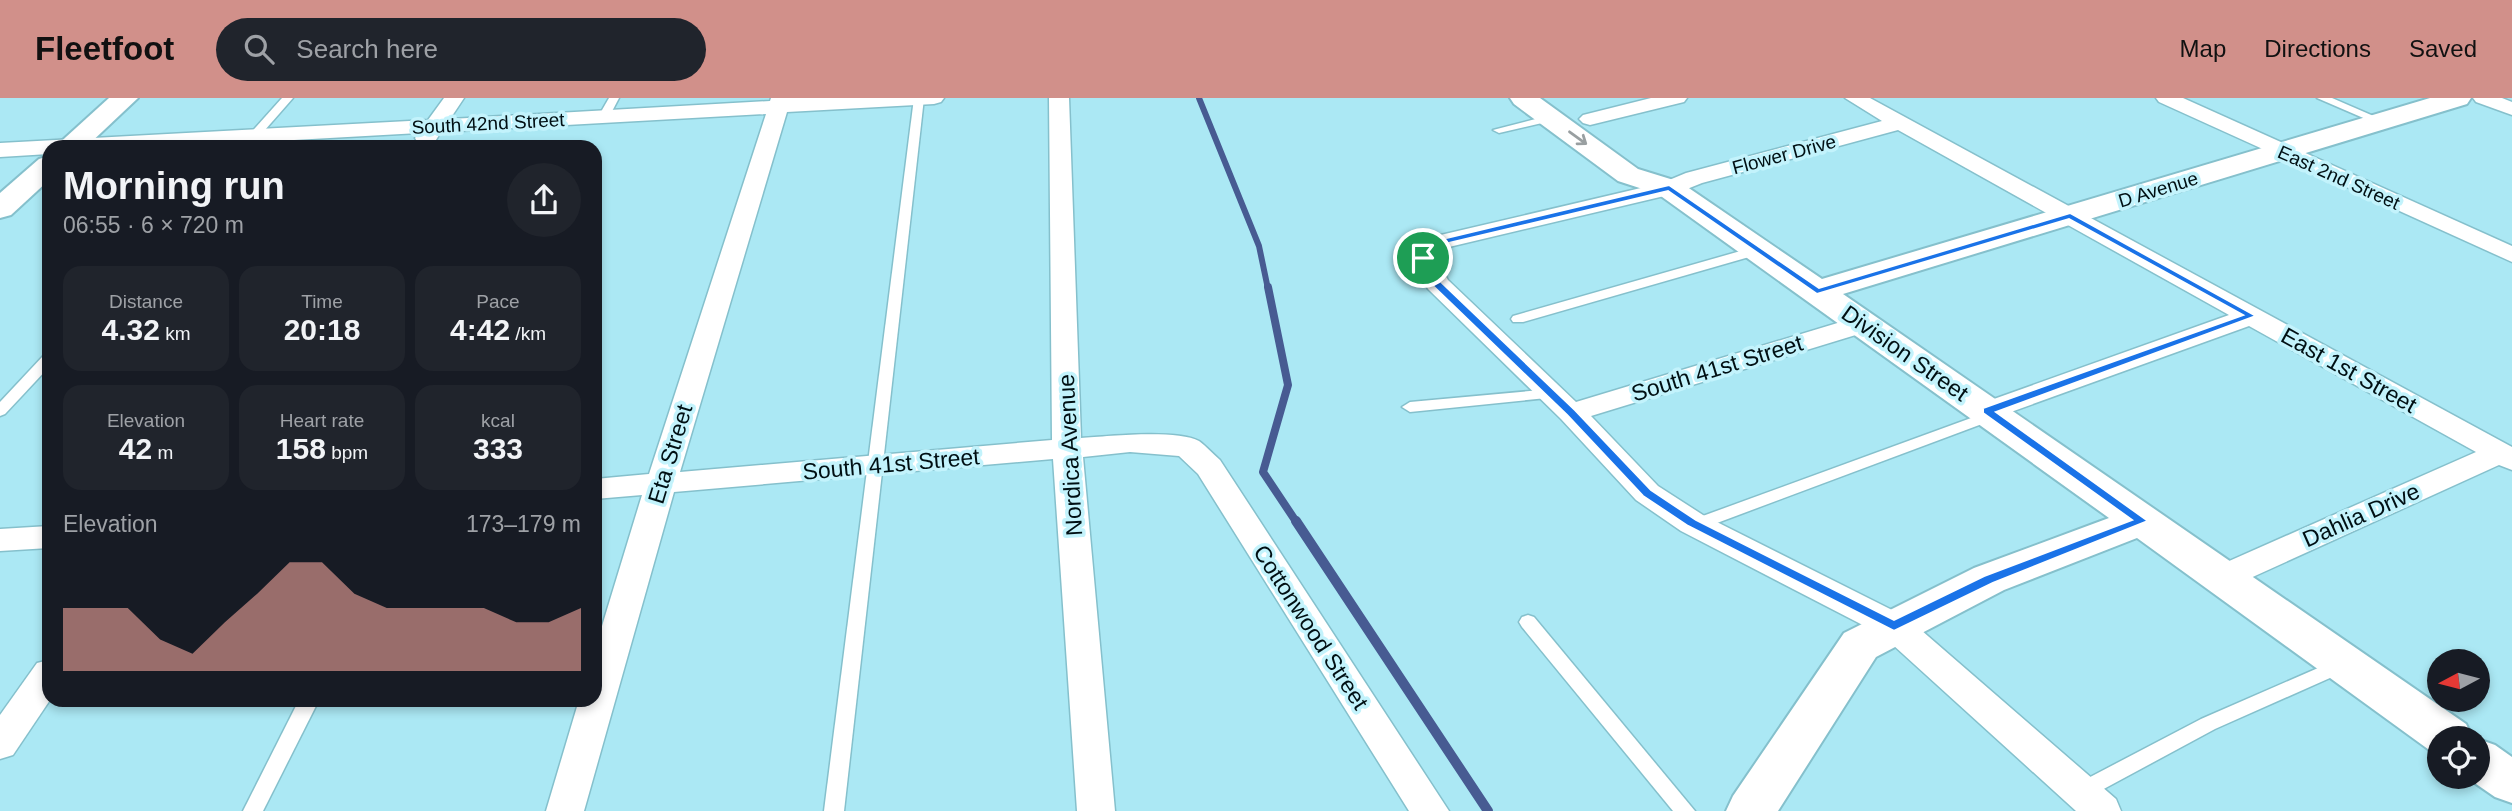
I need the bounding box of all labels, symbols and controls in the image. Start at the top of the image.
search box [216,18,706,81]
text: Fleetfoot [35,30,174,67]
icon: search [240,30,278,68]
text: Search here [296,34,438,64]
text: Map [2180,35,2226,62]
text: Directions [2264,35,2371,62]
text: Saved [2409,35,2477,62]
street label: South 42nd Street [411,109,566,138]
one-way arrow [1568,131,1587,145]
street label: Flower Drive [1730,131,1838,178]
street label: East 2nd Street [2275,141,2404,214]
button: share [507,163,581,237]
text: Morning run [63,165,285,207]
street label: D Avenue [2116,167,2200,212]
text: 06:55 · 6 × 720 m [63,212,244,238]
pin [1393,228,1453,288]
icon: arrive [1404,239,1442,277]
text: Distance [109,291,183,312]
text: Time [301,291,343,312]
text: Pace [476,291,520,312]
street label: Division Street [1837,300,1974,407]
text: 4.32 [102,313,160,346]
text: 20:18 [284,313,360,346]
text: 4:42 [450,313,510,346]
street label: East 1st Street [2277,322,2422,418]
text: km [160,323,191,344]
text: /km [510,323,546,344]
street label: South 41st Street [1628,329,1806,406]
street label: Nordica Avenue [1053,373,1087,537]
street label: Eta Street [643,401,698,507]
text: Elevation [107,410,185,431]
text: Heart rate [280,410,364,431]
text: kcal [481,410,515,431]
text: 42 [119,432,152,465]
text: 158 [276,432,326,465]
text: 333 [473,432,523,465]
text: m [152,442,173,463]
text: bpm [326,442,368,463]
street label: South 41st Street [801,443,981,485]
street label: Dahlia Drive [2298,478,2424,552]
text: Elevation [63,511,158,537]
text: 173–179 m [466,511,581,537]
street label: Cottonwood Street [1248,540,1374,714]
north arrow [2427,649,2490,712]
map controls [2427,649,2490,789]
button: locate [2427,726,2490,789]

